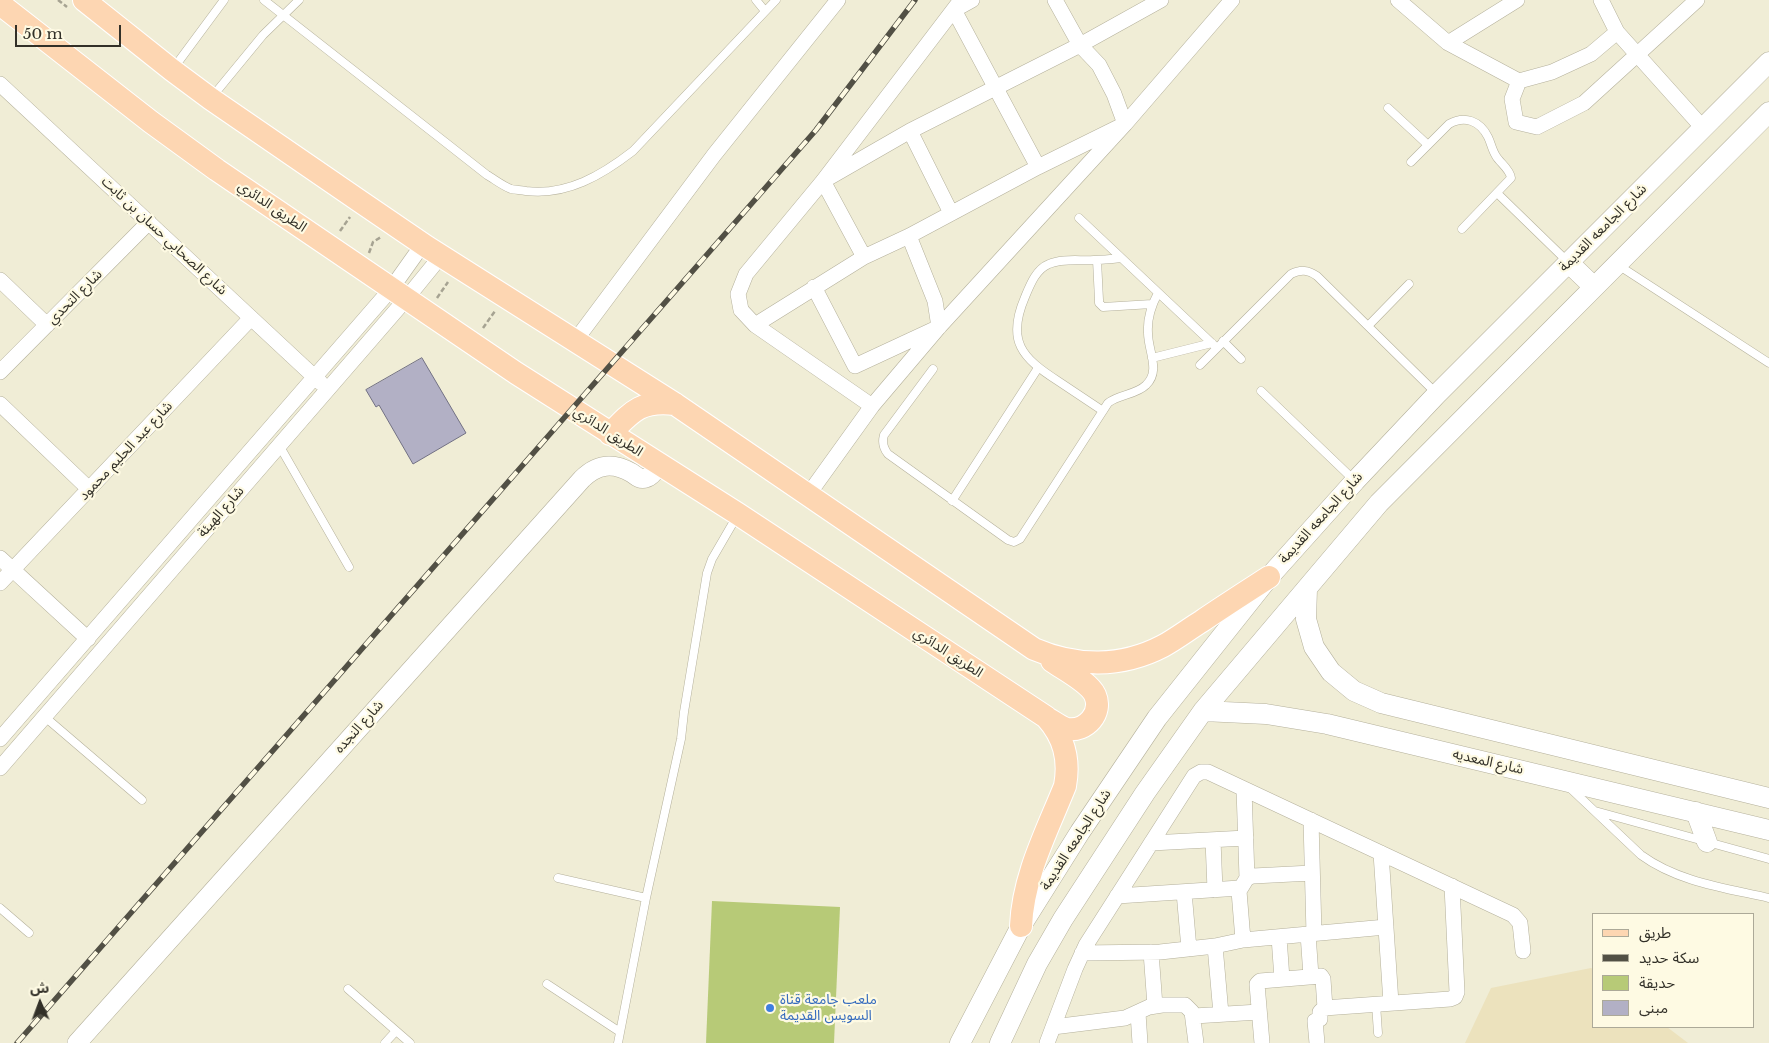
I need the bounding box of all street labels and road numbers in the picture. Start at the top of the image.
street label: شارع الصحابي حسان بن ثابت [98,173,230,299]
street label: الطريق الدائري [234,178,310,236]
street label: شارع الجامعه القديمة [1556,181,1650,275]
street label: شارع التحدي [44,266,106,328]
street label: شارع عبد الحليم محمود [76,398,176,504]
street label: الطريق الدائري [570,403,646,461]
street label: شارع الجامعه القديمة [1276,469,1366,567]
street label: شارع الهيئة [194,483,248,541]
street label: الطريق الدائري [910,624,986,682]
street label: شارع النجده [331,697,387,757]
street label: شارع المعديه [1451,746,1525,778]
street label: شارع الجامعه القديمة [1037,786,1115,894]

